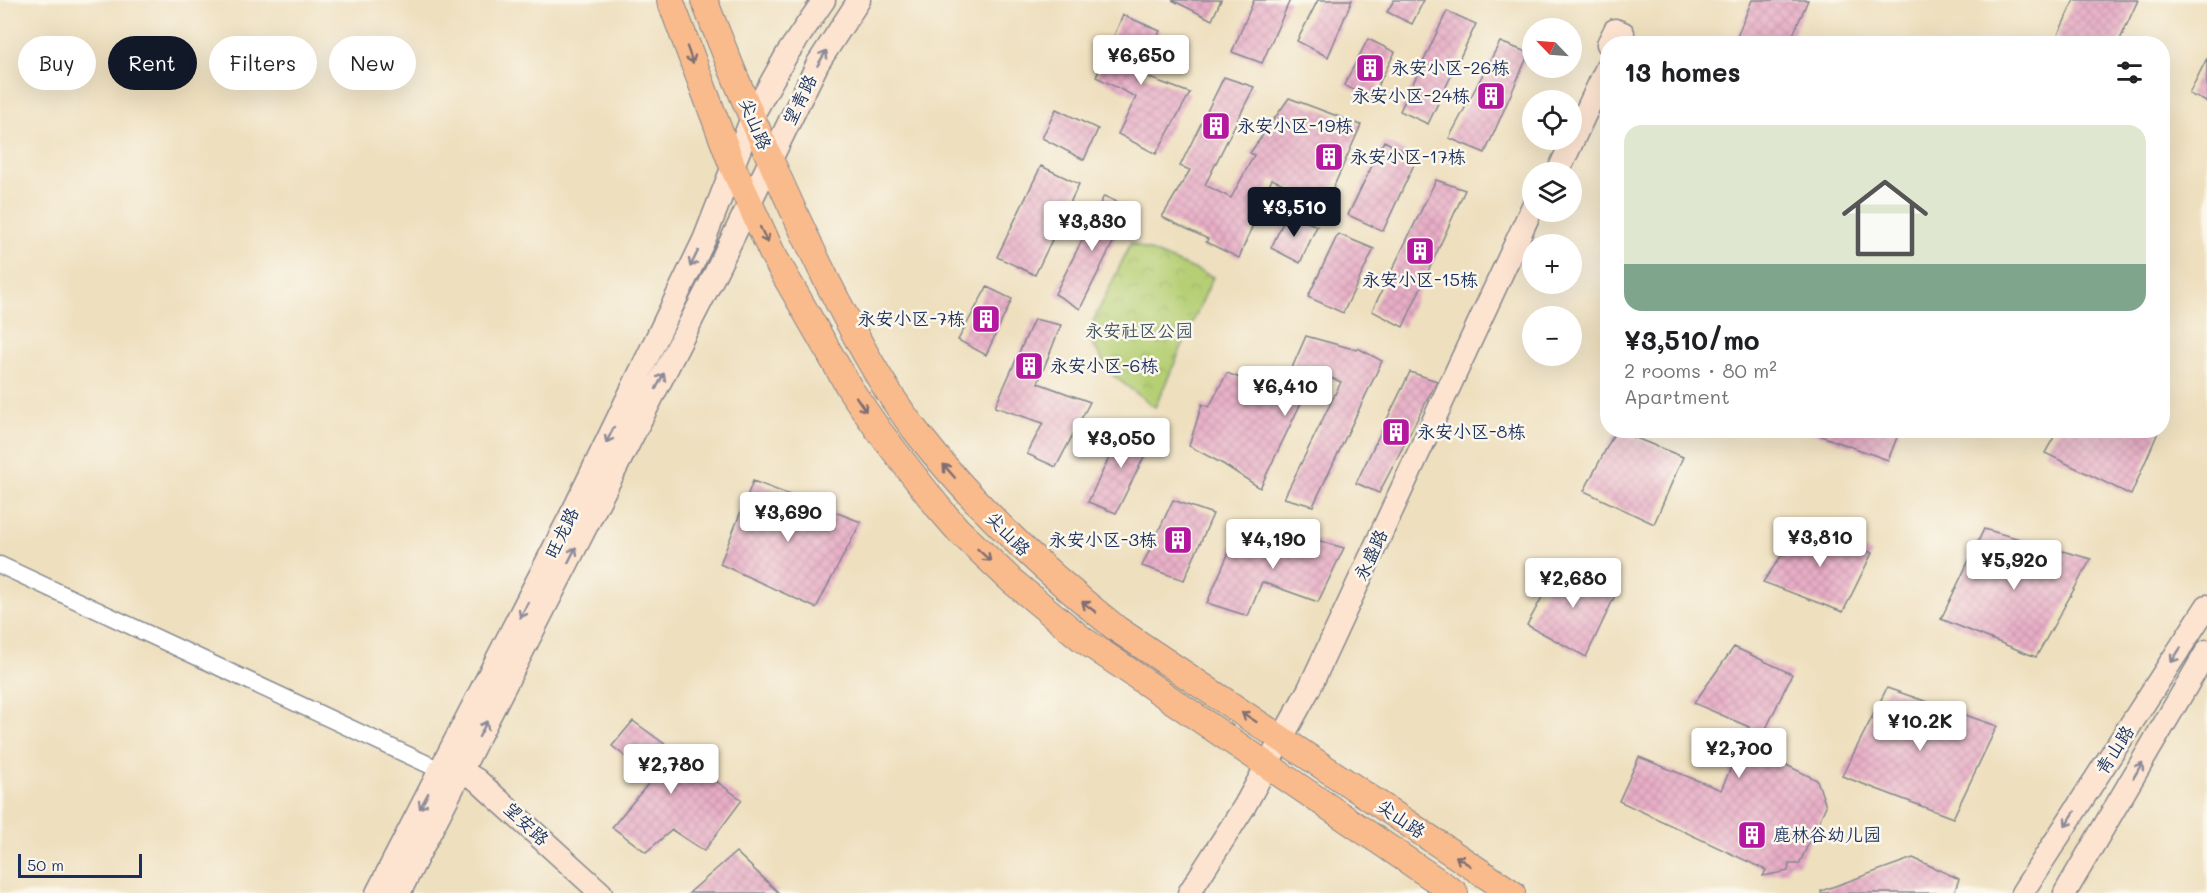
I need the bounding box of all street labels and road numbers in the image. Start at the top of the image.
street label: 望青路 [776,70,822,129]
street label: 尖山路 [734,94,778,153]
street label: 旺龙路 [538,503,584,562]
street label: 尖山路 [981,506,1036,561]
street label: 永盛路 [1348,525,1392,584]
street label: 青山路 [2089,720,2139,779]
street label: 尖山路 [1372,793,1431,843]
street label: 望安路 [499,796,555,850]

